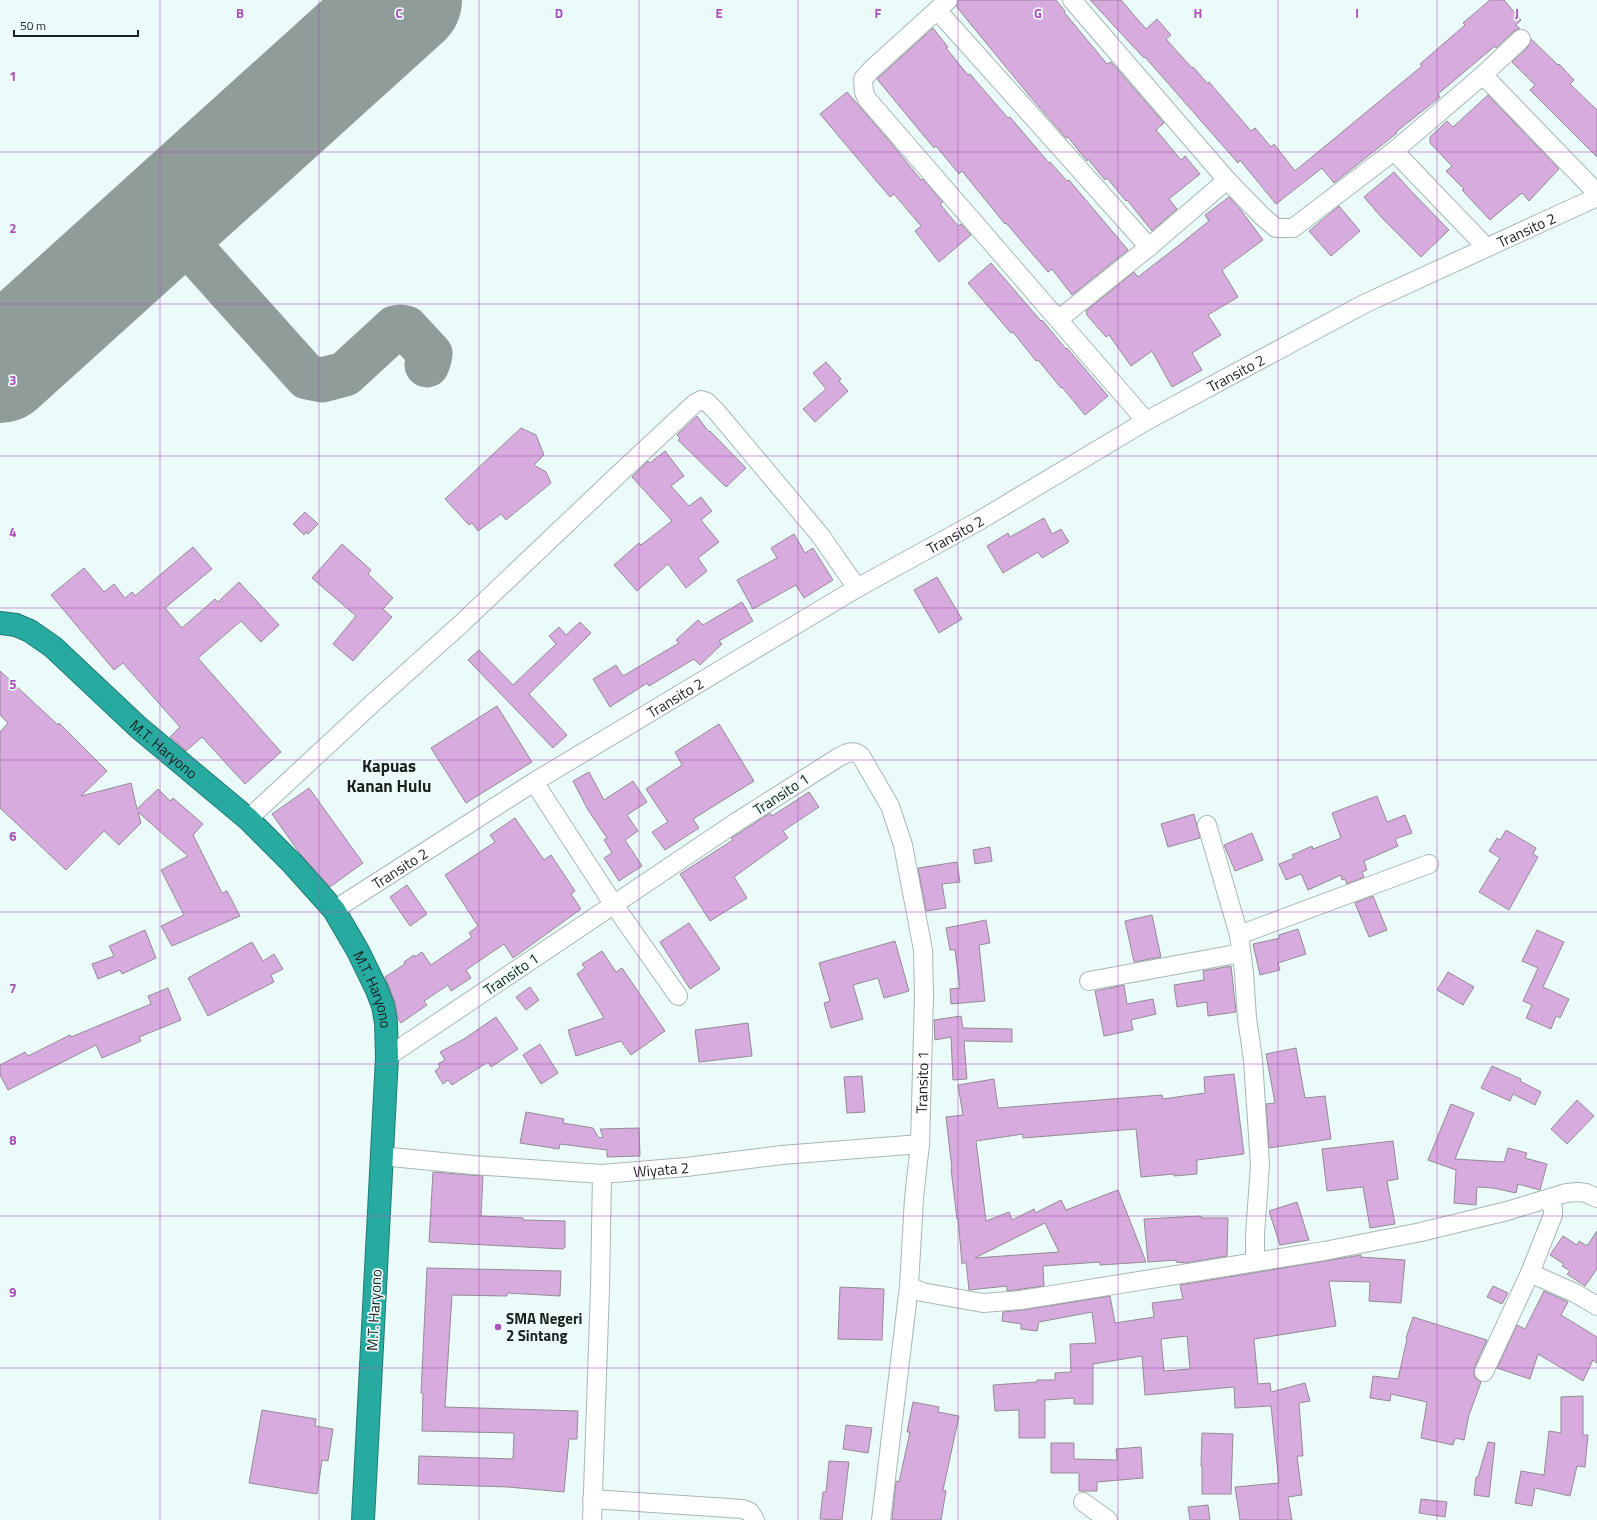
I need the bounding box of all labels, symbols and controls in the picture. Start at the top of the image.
text: B [236,3,244,23]
text: C [395,3,403,23]
text: D [555,3,563,23]
text: E [715,3,723,23]
text: F [875,3,882,23]
text: G [1034,3,1042,23]
text: H [1194,3,1202,23]
text: I [1355,3,1359,23]
text: J [1515,3,1519,23]
scale bar [14,12,138,38]
text: 50 m [20,16,46,35]
text: 1 [9,66,17,86]
street label: Transito 2 [1493,206,1559,253]
text: 2 [9,218,17,238]
street label: Transito 2 [1203,348,1269,398]
text: 3 [9,370,17,390]
street label: Transito 2 [922,509,988,559]
text: 4 [9,522,17,542]
street label: Transito 2 [642,671,708,723]
text: 5 [9,674,17,694]
street label: M.T. Haryono [125,714,203,784]
district label: Kapuas Kanan Hulu [347,753,431,799]
street label: Transito 1 [749,767,813,821]
text: 6 [9,826,17,846]
street label: Transito 2 [367,841,432,895]
street label: M.T. Haryono [348,946,398,1029]
street label: Transito 1 [479,947,543,1001]
text: 7 [9,978,17,998]
street label: Transito 1 [909,1051,934,1114]
text: 8 [9,1130,17,1150]
street label: Wiyata 2 [632,1155,690,1183]
street label: M.T. Haryono [360,1268,388,1352]
text: 9 [9,1282,17,1302]
place label: SMA Negeri 2 Sintang [506,1307,582,1347]
marker: SMA Negeri 2 Sintang [493,1322,503,1332]

